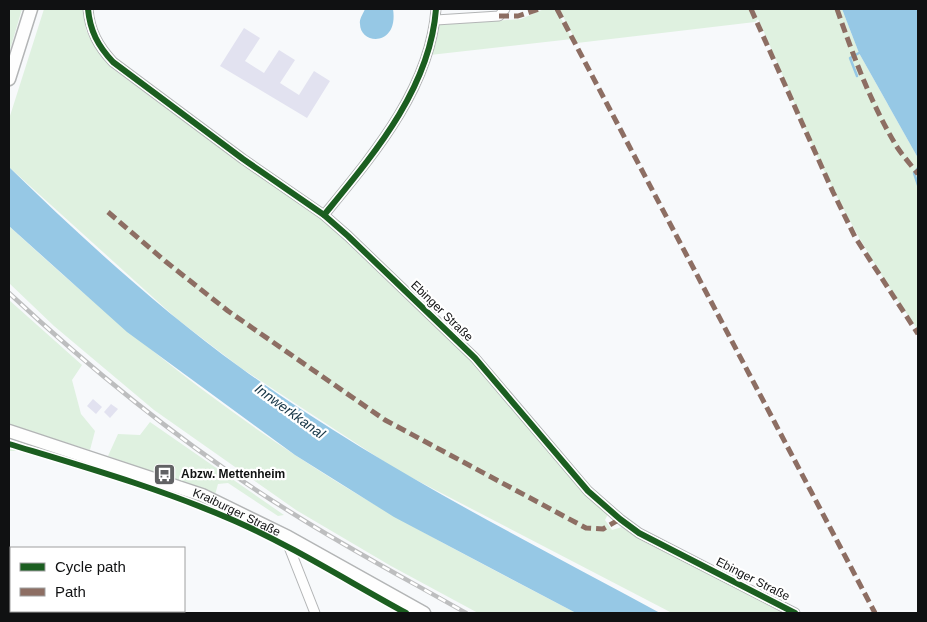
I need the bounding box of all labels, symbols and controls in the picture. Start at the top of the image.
street label: Ebinger Straße [408,278,476,344]
water label: Innwerkkanal [252,380,329,442]
bus stop icon: Abzw. Mettenheim [153,462,177,486]
place label: Abzw. Mettenheim [181,467,285,481]
street label: Kraiburger Straße [191,485,283,539]
legend [10,547,185,612]
street label: Ebinger Straße [714,554,792,604]
text: Cycle path [55,558,126,575]
text: Path [55,583,86,600]

